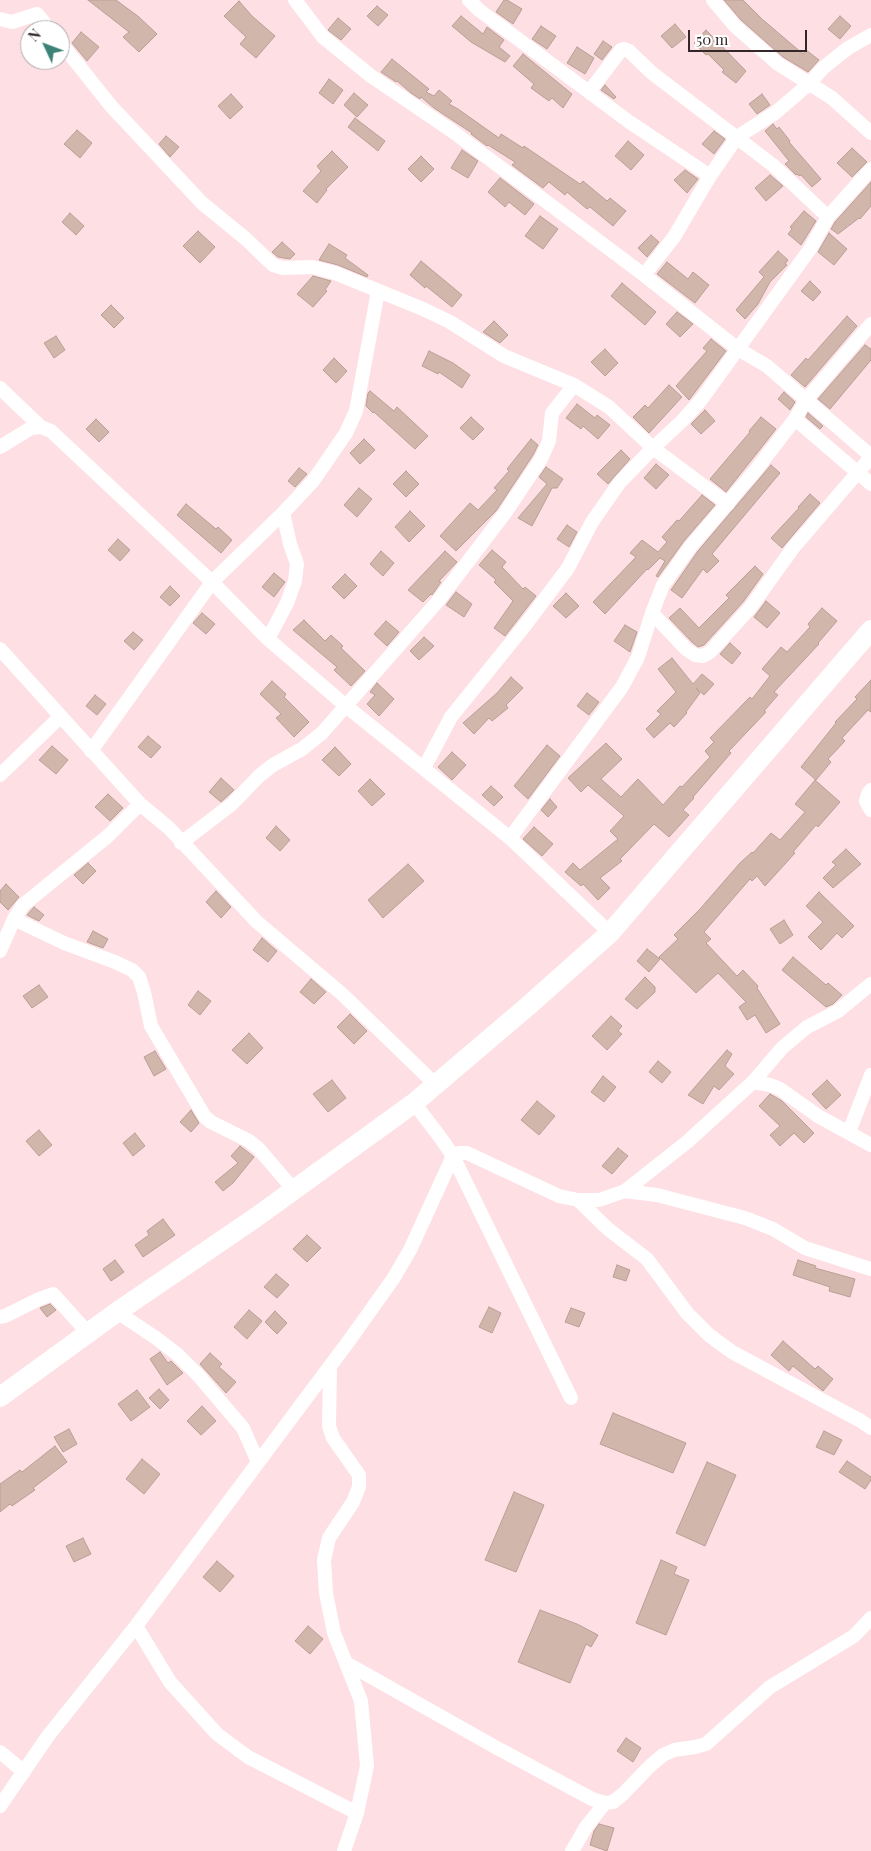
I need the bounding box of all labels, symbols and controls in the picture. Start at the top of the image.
north arrow [20,20,70,70]
scale bar [691,20,810,52]
text: N [24,25,45,45]
text: 50 m [696,29,728,49]

